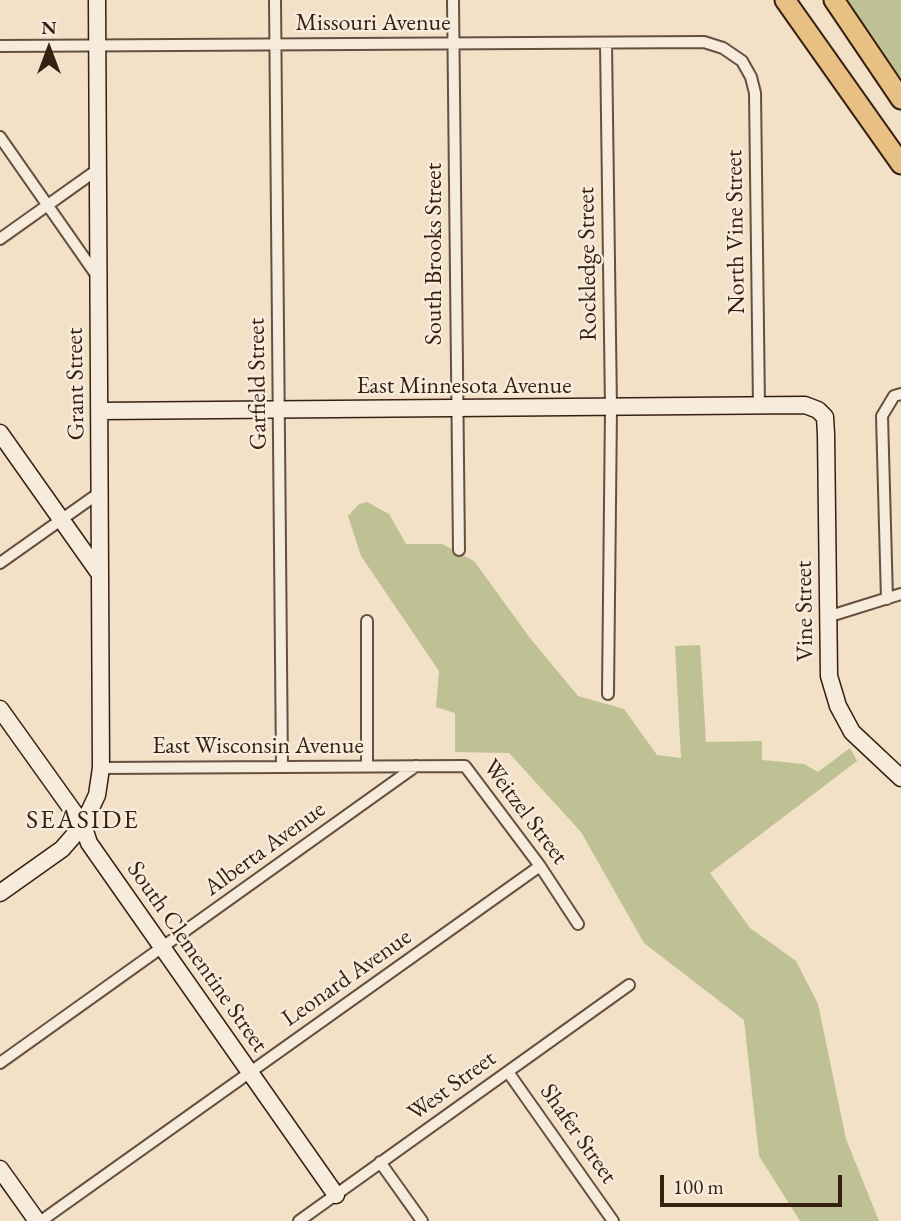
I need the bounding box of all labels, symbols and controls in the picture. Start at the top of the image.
street label: Missouri Avenue [295,9,451,37]
north arrow [14,14,84,84]
text: N [41,15,57,40]
street label: North Vine Street [720,149,752,315]
street label: South Brooks Street [420,163,448,345]
street label: Rockledge Street [572,187,604,341]
street label: Garfield Street [242,318,274,450]
street label: Grant Street [61,327,91,441]
street label: East Minnesota Avenue [356,372,572,400]
street label: Vine Street [790,560,820,662]
street label: East Wisconsin Avenue [152,732,364,760]
street label: Weitzel Street [476,754,574,870]
street label: Alberta Avenue [199,795,331,903]
district label: SEASIDE [27,805,139,837]
street label: South Clementine Street [120,856,274,1058]
street label: Leonard Avenue [277,923,417,1033]
street label: West Street [402,1044,502,1128]
street label: Shafer Street [533,1079,623,1189]
scale bar [663,1162,845,1206]
text: 100 m [673,1173,724,1200]

